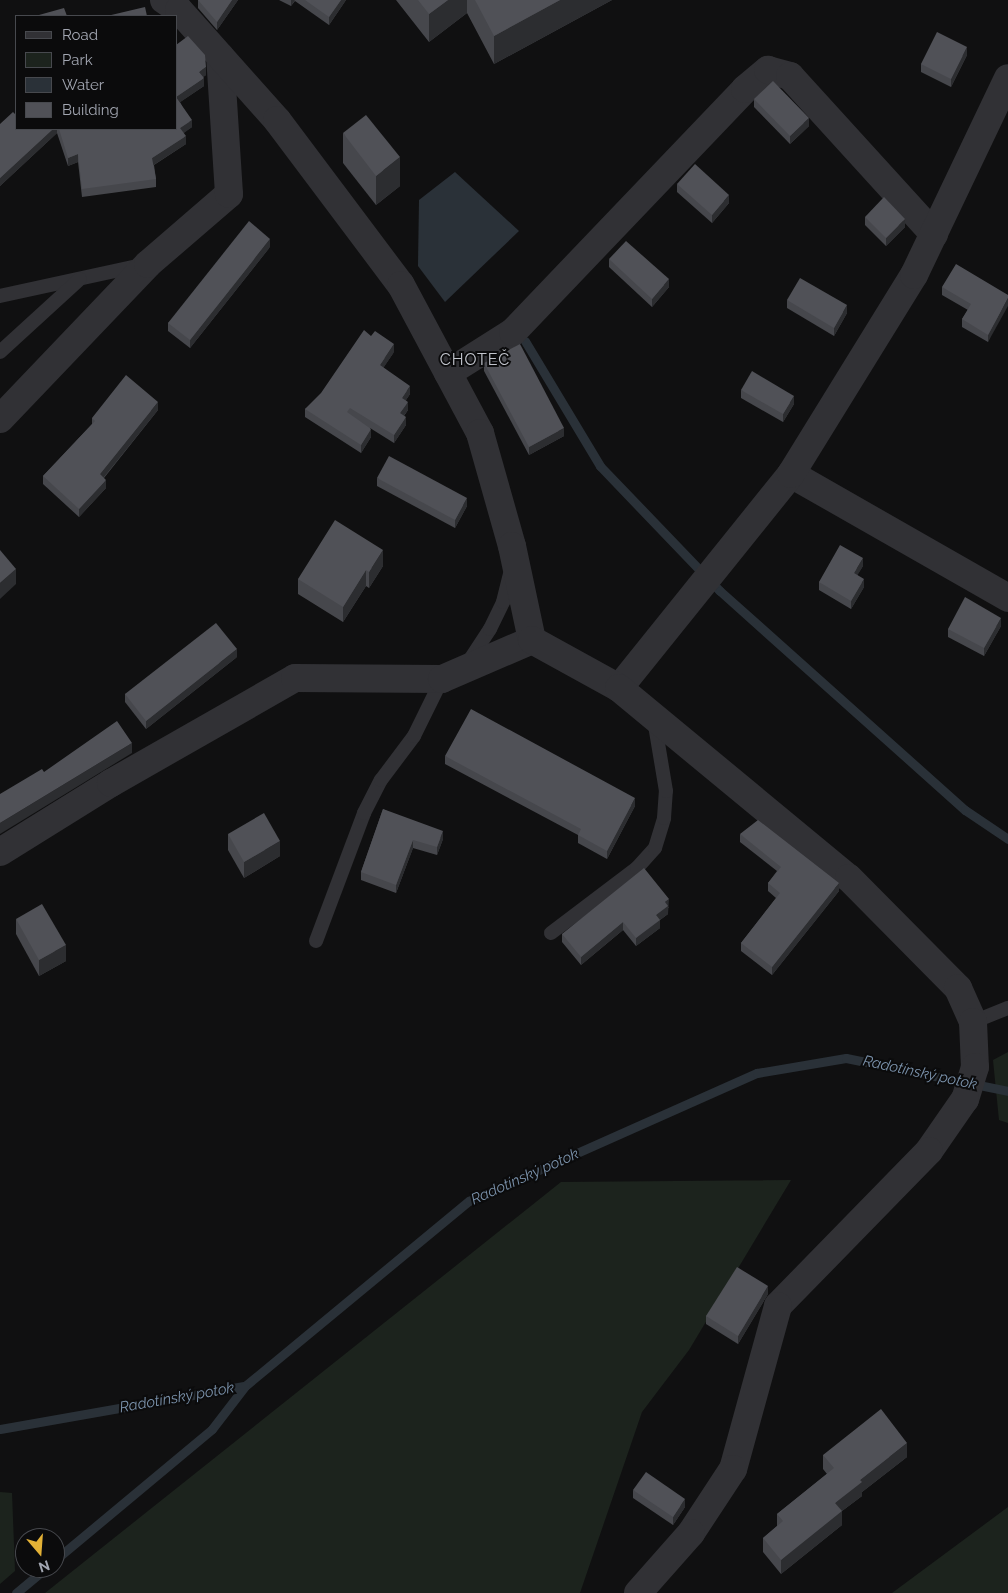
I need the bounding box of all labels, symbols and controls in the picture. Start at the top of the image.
legend [15,15,178,130]
text: Road [62,26,98,44]
text: Park [62,51,93,69]
text: Water [62,76,104,94]
text: Building [62,101,119,119]
district label: CHOTEČ [439,350,511,370]
water label: Radotínský potok [861,1052,979,1094]
water label: Radotínský potok [468,1145,582,1209]
water label: Radotínský potok [118,1379,236,1417]
north arrow [15,1528,65,1578]
text: N [37,1557,52,1576]

